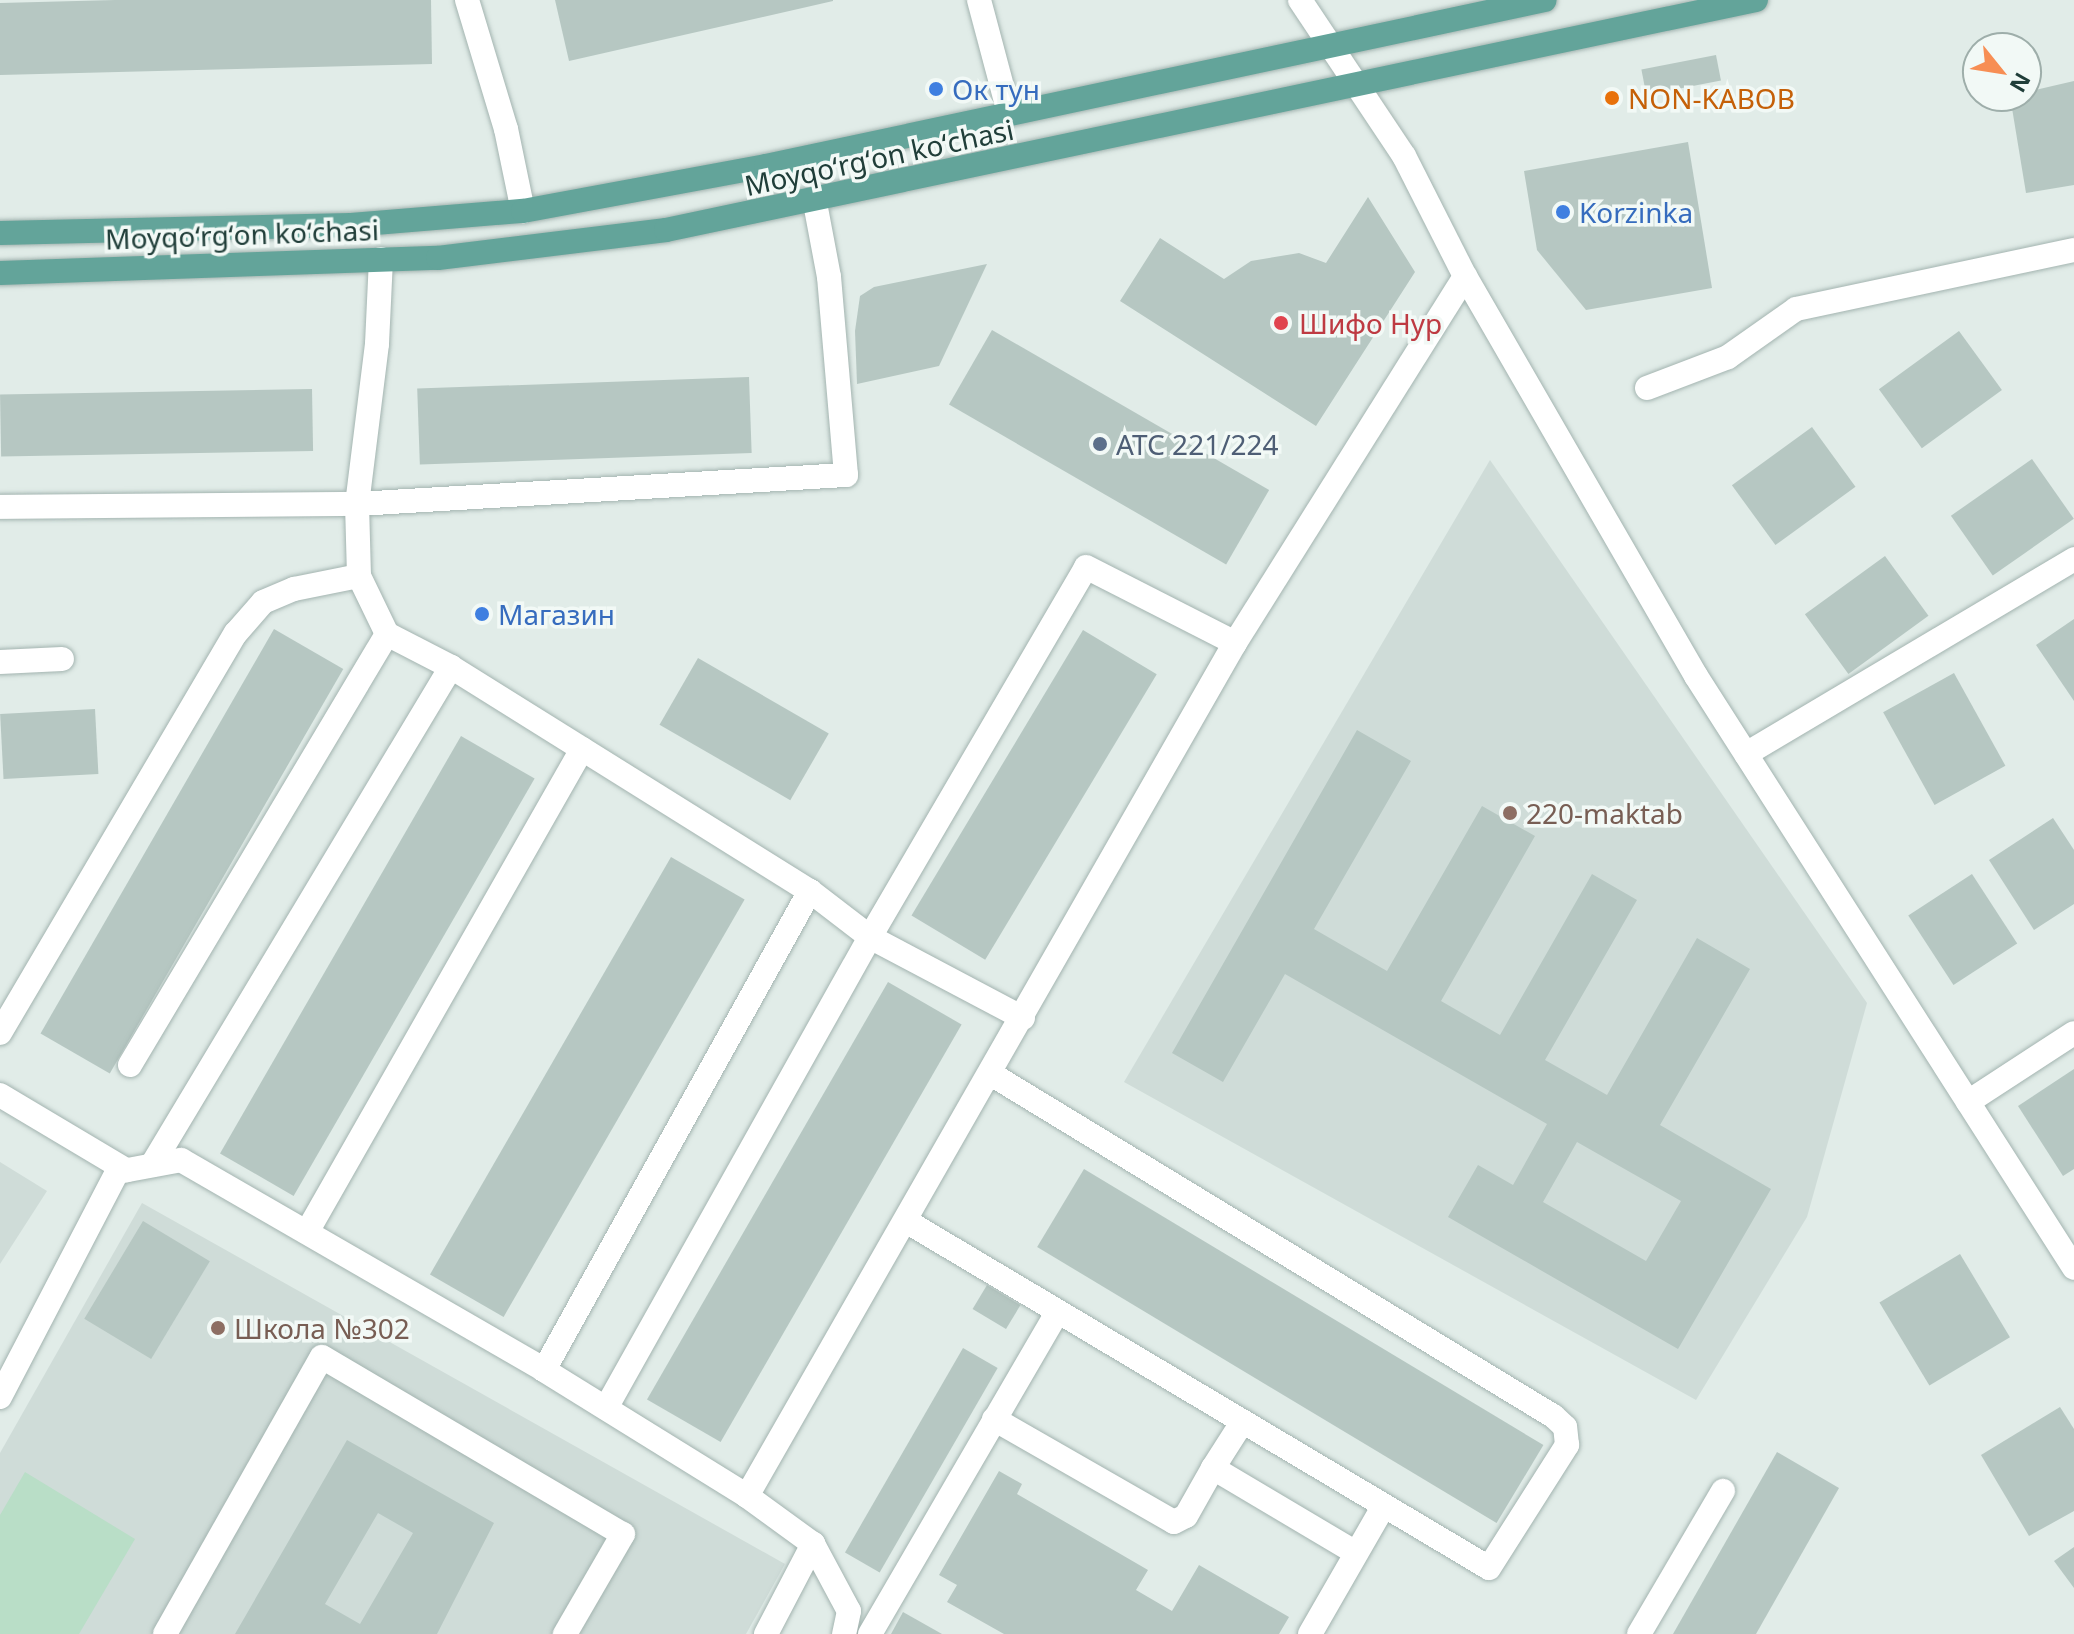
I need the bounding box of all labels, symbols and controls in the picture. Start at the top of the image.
north arrow [1962,32,2042,112]
text: N [2004,68,2039,98]
place label: Ок тун [952,72,1040,106]
marker: Ок тун [927,80,945,98]
place label: NON-KABOB [1628,81,1795,115]
marker: NON-KABOB [1603,89,1621,107]
street label: Moyqoʻrgʻon koʻchasi [742,112,1016,202]
place label: Korzinka [1579,195,1693,229]
marker: Korzinka [1554,203,1572,221]
street label: Moyqoʻrgʻon koʻchasi [105,212,379,256]
place label: Шифо Нур [1299,306,1442,340]
marker: Шифо Нур [1270,312,1292,334]
place label: АТС 221/224 [1116,427,1279,461]
marker: АТС 221/224 [1091,435,1109,453]
place label: Магазин [498,597,615,631]
marker: Магазин [473,605,491,623]
place label: 220-maktab [1526,796,1683,830]
marker: 220-maktab [1501,804,1519,822]
place label: Школа №302 [234,1311,410,1345]
marker: Школа №302 [209,1319,227,1337]

